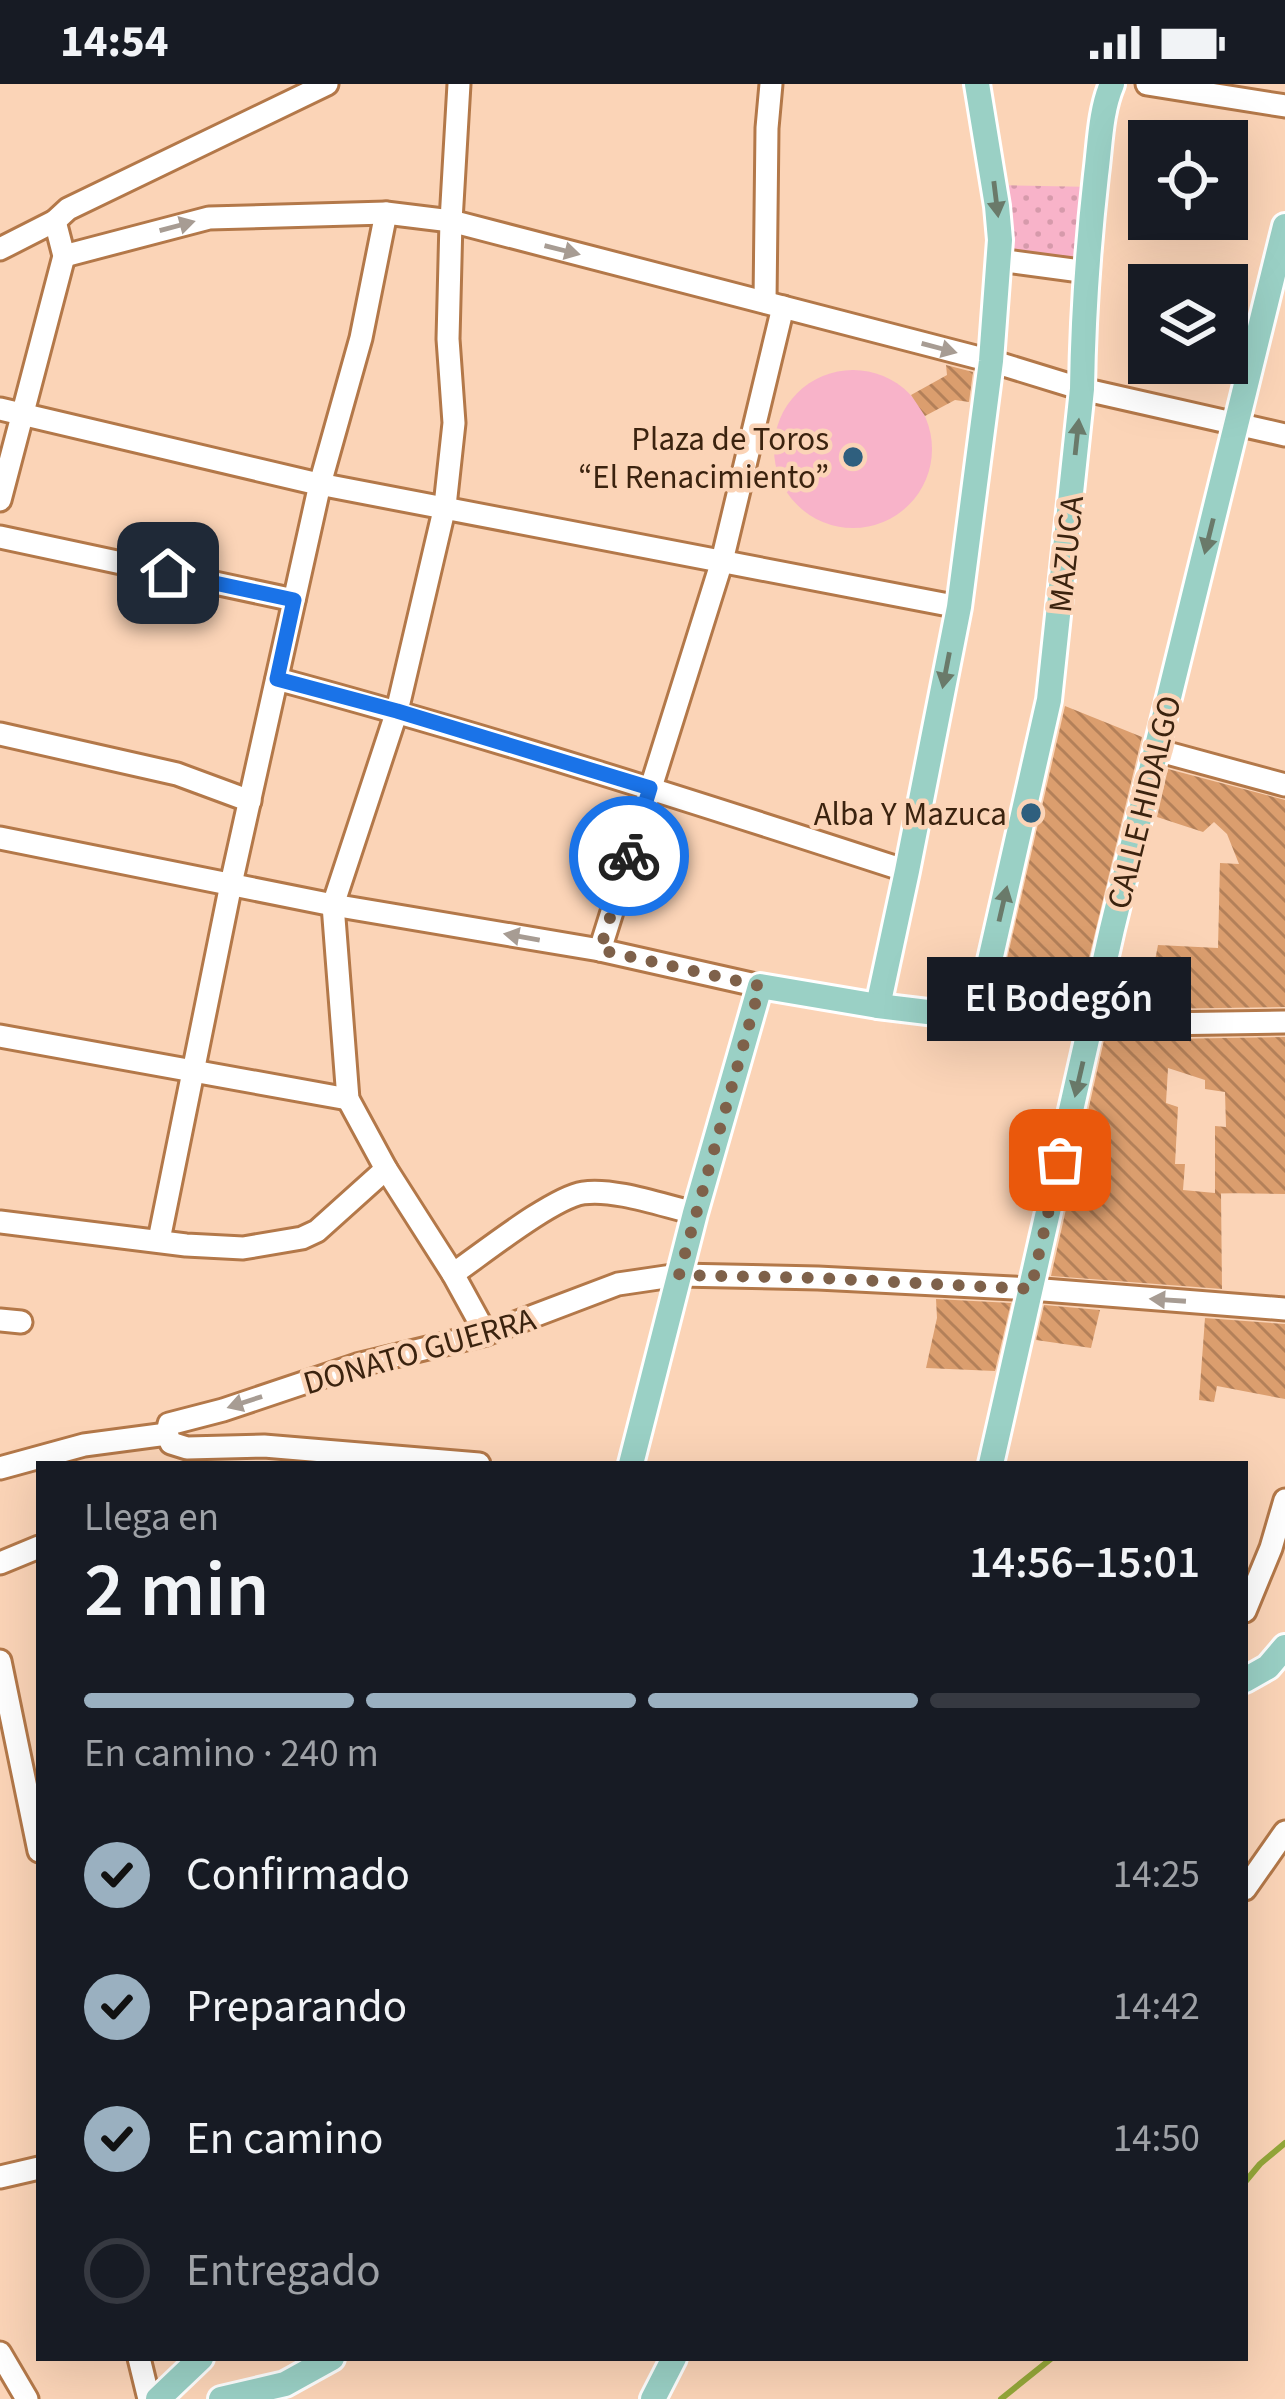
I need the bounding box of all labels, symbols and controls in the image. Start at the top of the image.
text: 14:54 [60,10,169,74]
map controls [1128,120,1248,384]
button: locate [1128,120,1248,240]
one-way arrow [986,181,1005,219]
one-way arrow [159,216,196,235]
one-way arrow [543,241,580,260]
button: layers [1128,264,1248,384]
one-way arrow [921,339,958,358]
place label: Plaza de Toros “El Renacimiento” [578,416,829,501]
one-way arrow [1068,418,1087,455]
marker: Plaza de Toros “El Renacimiento” [840,444,866,470]
street label: MAZUCA [1037,493,1096,615]
one-way arrow [1199,518,1218,555]
pin [117,522,219,624]
icon: home [135,540,201,606]
one-way arrow [936,651,955,689]
street label: CALLE HIDALGO [1095,691,1194,914]
place label: Alba Y Mazuca [814,791,1007,838]
courier [569,796,689,916]
marker: Alba Y Mazuca [1018,800,1044,826]
icon: bike [596,823,662,889]
one-way arrow [994,885,1013,922]
one-way arrow [503,928,540,947]
callout: El Bodegón [928,956,1192,1040]
text: El Bodegón [965,971,1153,1027]
one-way arrow [1068,1060,1087,1098]
pin [1009,1109,1111,1211]
icon: bag [1027,1127,1093,1193]
one-way arrow [1149,1290,1186,1309]
street label: DONATO GUERRA [298,1296,541,1407]
one-way arrow [226,1394,263,1413]
text: Llega en [84,1490,219,1546]
text: 14:56–15:01 [969,1531,1200,1595]
text: 2 min [84,1535,269,1646]
text: En camino · 240 m [84,1726,379,1782]
icon: check [84,1842,150,1908]
text: Confirmado [186,1843,410,1907]
text: 14:25 [1113,1847,1200,1903]
icon: check [84,1974,150,2040]
text: Preparando [186,1975,407,2039]
text: 14:42 [1113,1979,1200,2035]
icon: check [84,2106,150,2172]
text: En camino [186,2107,383,2171]
text: 14:50 [1113,2111,1200,2167]
text: Entregado [186,2239,381,2303]

